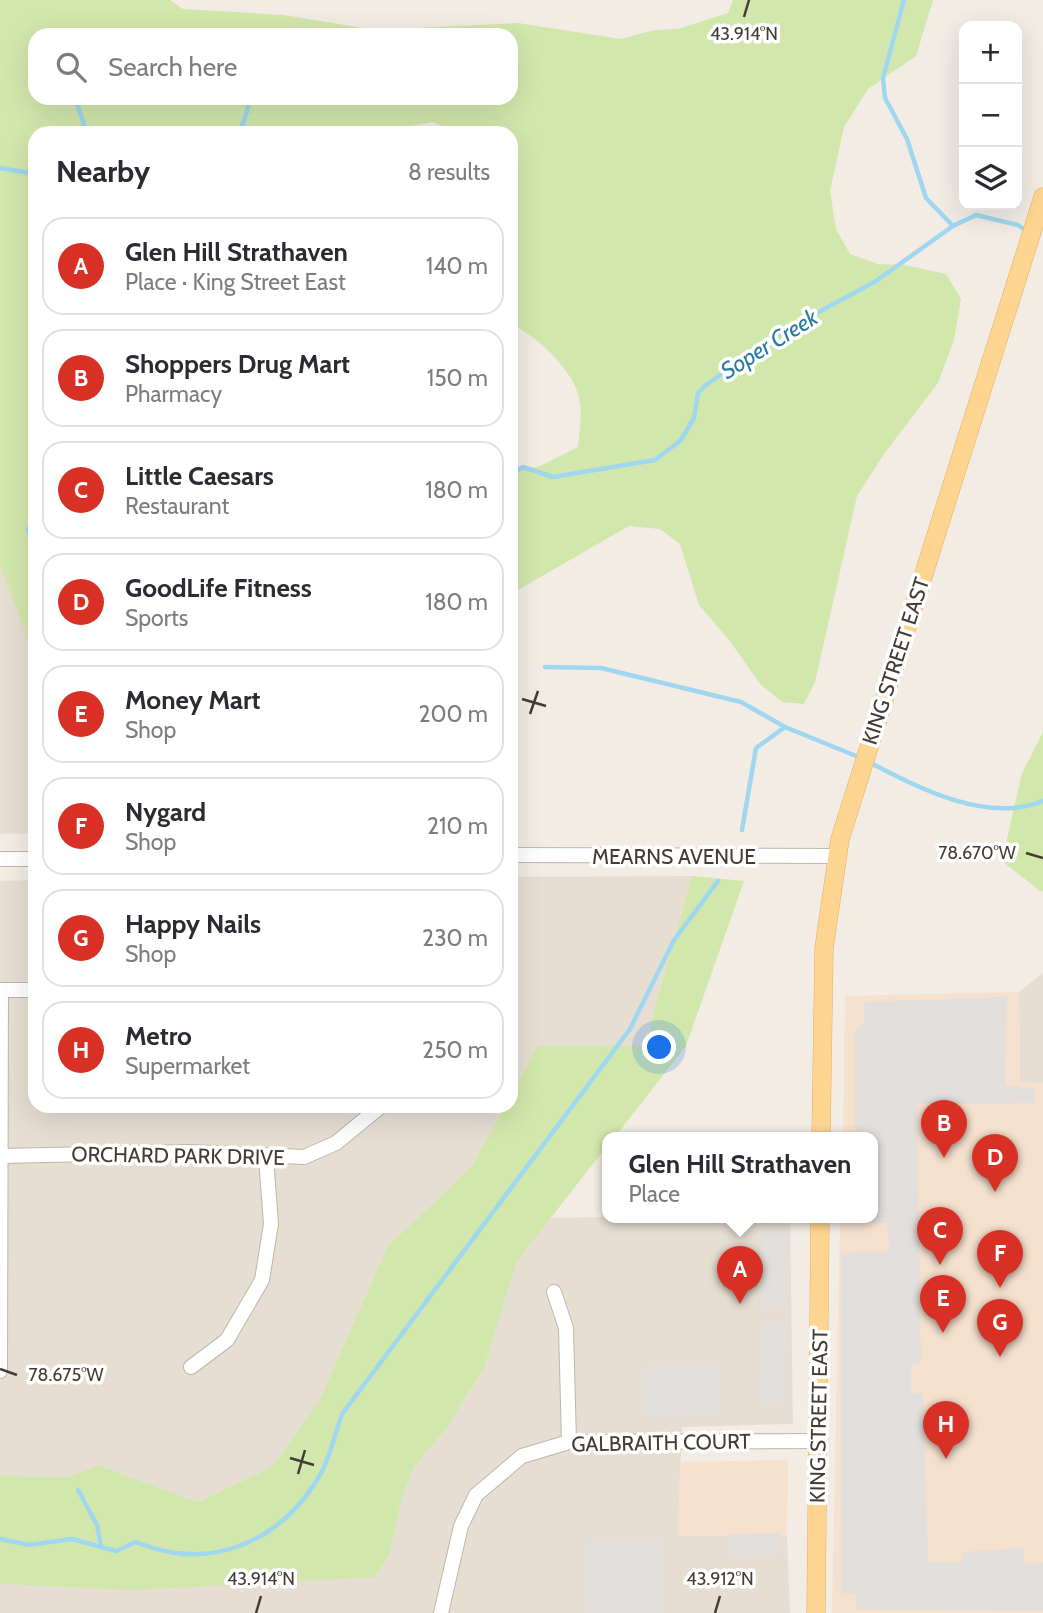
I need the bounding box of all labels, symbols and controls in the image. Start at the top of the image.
map controls [959,21,1022,210]
button: + [959,21,1022,84]
text: 43.914°N [710,23,778,45]
search box [28,28,518,105]
icon: search [52,48,90,86]
text: Search here [108,51,237,83]
button: − [959,84,1022,147]
button: layers [959,147,1022,210]
text: Nearby [56,153,150,190]
text: 8 results [408,158,490,186]
text: Glen Hill Strathaven [125,236,348,268]
text: A [74,252,88,280]
text: 140 m [426,252,488,280]
text: Place · King Street East [125,268,346,296]
water label: Soper Creek [715,303,824,385]
text: Shoppers Drug Mart [125,348,350,380]
text: B [74,364,88,392]
text: 150 m [427,364,488,392]
text: Pharmacy [125,380,222,408]
text: Little Caesars [125,460,274,492]
text: C [74,476,88,504]
text: 180 m [425,476,488,504]
text: Restaurant [125,492,229,520]
text: GoodLife Fitness [125,572,312,604]
street label: KING STREET EAST [857,574,934,748]
text: D [73,588,89,616]
text: 180 m [425,588,488,616]
text: Sports [125,604,188,632]
text: Money Mart [125,684,261,716]
text: E [74,700,88,728]
text: 200 m [418,700,488,728]
text: Shop [125,716,176,744]
text: Nygard [125,796,206,828]
text: F [75,812,87,840]
text: 210 m [427,812,488,840]
text: Shop [125,828,176,856]
text: 78.670°W [938,842,1016,864]
street label: MEARNS AVENUE [592,844,756,869]
text: Happy Nails [125,908,261,940]
text: G [73,924,89,952]
text: 230 m [422,924,488,952]
text: Shop [125,940,176,968]
text: Metro [125,1020,192,1052]
your location [642,1030,676,1064]
text: H [73,1036,89,1064]
text: 250 m [422,1036,488,1064]
text: Supermarket [125,1052,250,1080]
pin: B [921,1100,967,1158]
popup [602,1132,878,1223]
pin: D [972,1134,1018,1192]
street label: ORCHARD PARK DRIVE [71,1141,285,1170]
text: Glen Hill Strathaven [629,1148,851,1180]
text: Place [629,1180,680,1208]
pin: C [917,1207,963,1265]
pin: F [977,1230,1023,1288]
pin: A [717,1246,763,1304]
pin: E [920,1275,966,1333]
pin: G [977,1299,1023,1357]
street label: KING STREET EAST [804,1329,833,1503]
text: 78.675°W [29,1364,103,1386]
pin: H [923,1401,969,1459]
street label: GALBRAITH COURT [571,1428,751,1457]
text: 43.914°N [227,1568,295,1590]
text: 43.912°N [686,1568,754,1590]

